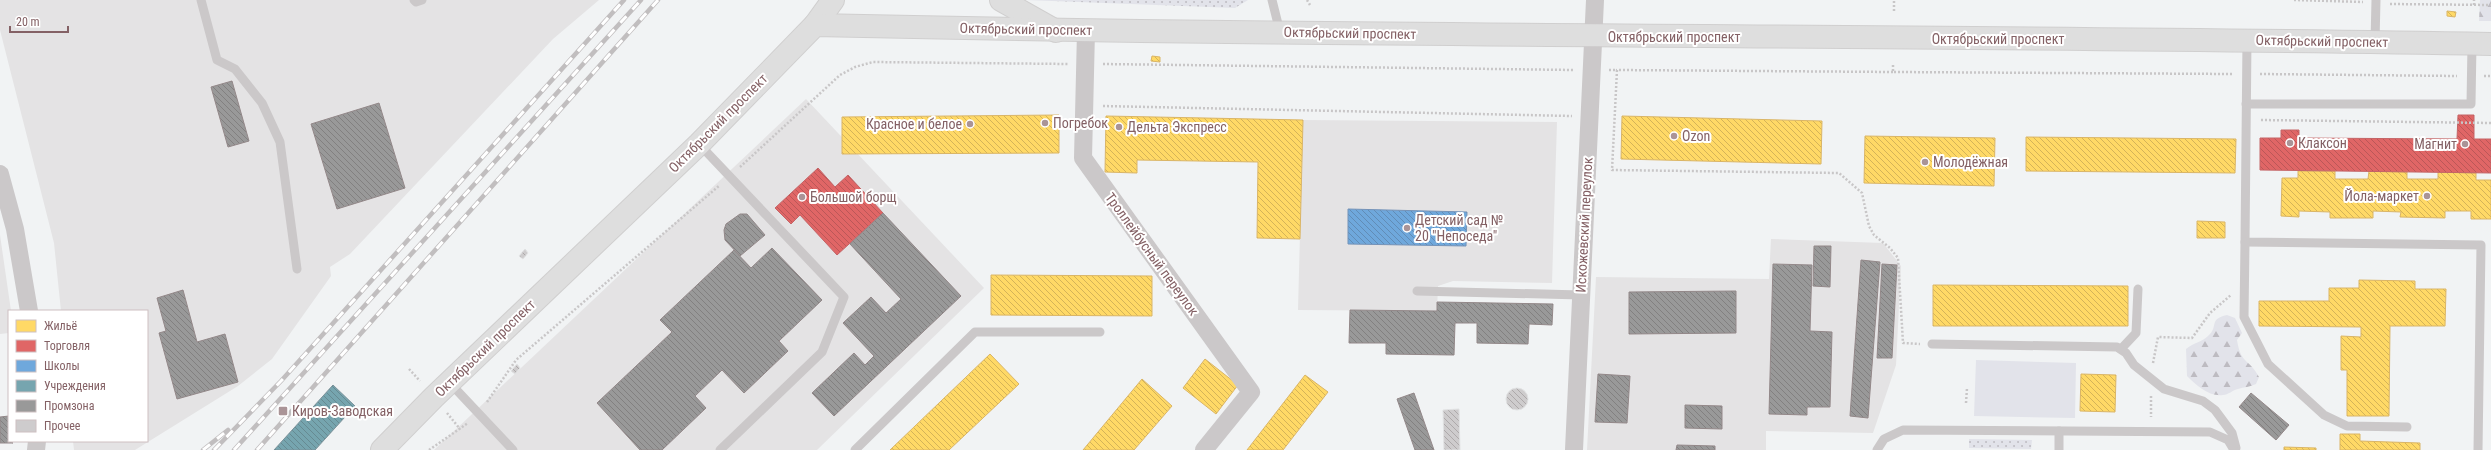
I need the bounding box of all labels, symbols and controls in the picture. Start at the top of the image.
scale bar [10,8,68,34]
text: 20 m [16,15,40,29]
street label: Октябрьский проспект [960,20,1093,38]
street label: Октябрьский проспект [1284,24,1417,42]
street label: Октябрьский проспект [1608,29,1740,45]
street label: Октябрьский проспект [1932,31,2064,47]
street label: Октябрьский проспект [2256,32,2389,50]
street label: Октябрьский проспект [665,70,771,176]
place label: Погребок [1053,115,1108,131]
place label: Красное и белое [866,116,962,132]
marker: Погребок [1040,118,1050,128]
marker: Красное и белое [965,119,975,129]
place label: Дельта Экспресс [1127,119,1227,135]
marker: Дельта Экспресс [1114,122,1124,132]
place label: Ozon [1682,128,1710,144]
marker: Ozon [1669,131,1679,141]
place label: Клаксон [2298,135,2347,151]
place label: Магнит [2414,136,2457,152]
marker: Клаксон [2285,138,2295,148]
marker: Магнит [2460,139,2470,149]
place label: Молодёжная [1933,154,2008,170]
street label: Искожевский переулок [1572,157,1596,293]
marker: Молодёжная [1920,157,1930,167]
place label: Йола-маркет [2344,188,2419,204]
place label: Большой борщ [810,189,897,205]
street label: Троллейбусный переулок [1102,189,1202,319]
marker: Йола-маркет [2422,191,2432,201]
marker: Большой борщ [797,192,807,202]
place label: Детский сад № 20 "Непоседа" [1415,212,1503,244]
marker: Детский сад № 20 "Непоседа" [1402,223,1412,233]
street label: Октябрьский проспект [432,296,538,400]
legend [8,310,148,442]
text: Жильё [44,319,77,333]
text: Торговля [44,339,90,353]
text: Школы [44,359,80,373]
text: Учреждения [44,379,106,393]
text: Промзона [44,399,95,413]
place label: Киров-Заводская [292,403,393,419]
marker: Киров-Заводская [277,405,289,417]
text: Прочее [44,419,81,433]

